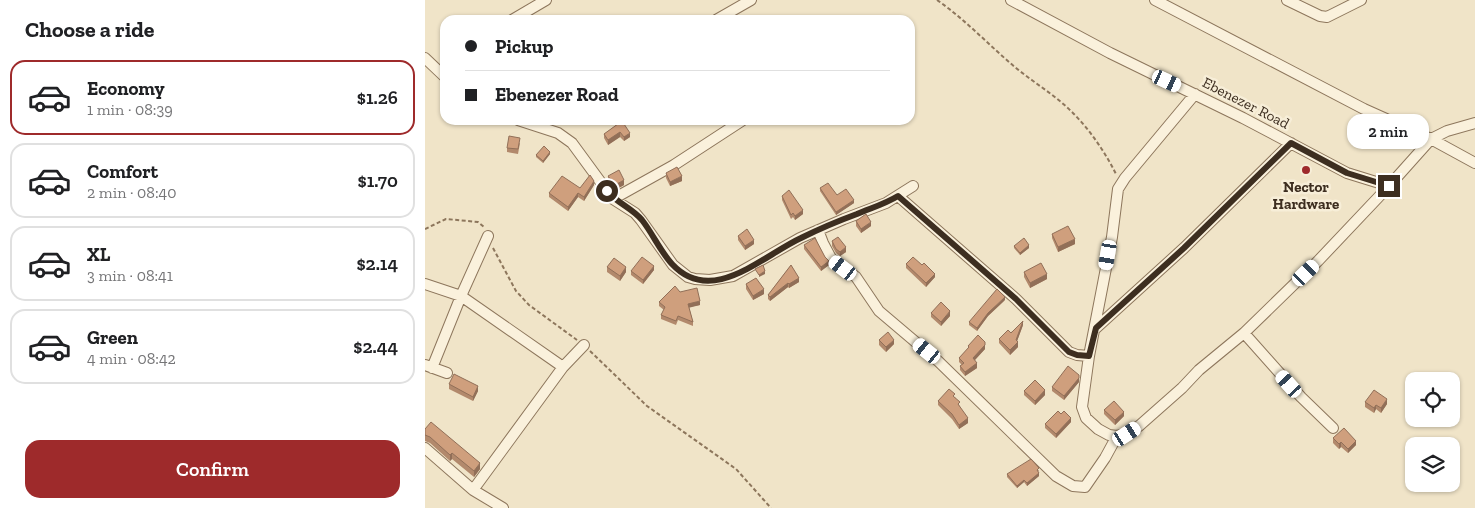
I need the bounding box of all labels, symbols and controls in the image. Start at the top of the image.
text: Choose a ride [25,16,155,43]
text: Pickup [495,35,553,58]
car [1150,68,1183,94]
street label: Ebenezer Road [1199,73,1293,133]
icon: car [27,75,72,120]
text: Economy [87,77,165,100]
text: Ebenezer Road [495,83,619,106]
text: $1.26 [357,86,398,109]
text: 1 min · 08:39 [87,100,173,119]
callout: 2 min [1348,114,1430,148]
text: 2 min [1368,122,1408,141]
icon: car [27,158,72,203]
text: Comfort [87,160,158,183]
marker: Nector Hardware [1300,164,1312,176]
text: $1.70 [358,169,398,192]
route end [1378,175,1400,197]
place label: Nector Hardware [1273,178,1339,213]
route start [596,180,618,202]
text: 2 min · 08:40 [87,183,176,202]
car [1098,239,1117,271]
icon: car [27,241,72,286]
text: XL [87,243,110,266]
text: $2.14 [356,252,398,275]
car [826,253,859,283]
car [1290,257,1322,289]
text: 3 min · 08:41 [87,266,173,285]
icon: car [27,324,72,369]
text: Green [87,326,138,349]
text: $2.44 [353,335,398,358]
car [910,336,943,366]
text: 4 min · 08:42 [87,349,176,368]
car [1273,368,1304,400]
map controls [1405,372,1460,492]
button: locate [1405,372,1460,427]
car [1110,420,1143,448]
button: layers [1405,437,1460,492]
button: Confirm [25,440,400,498]

